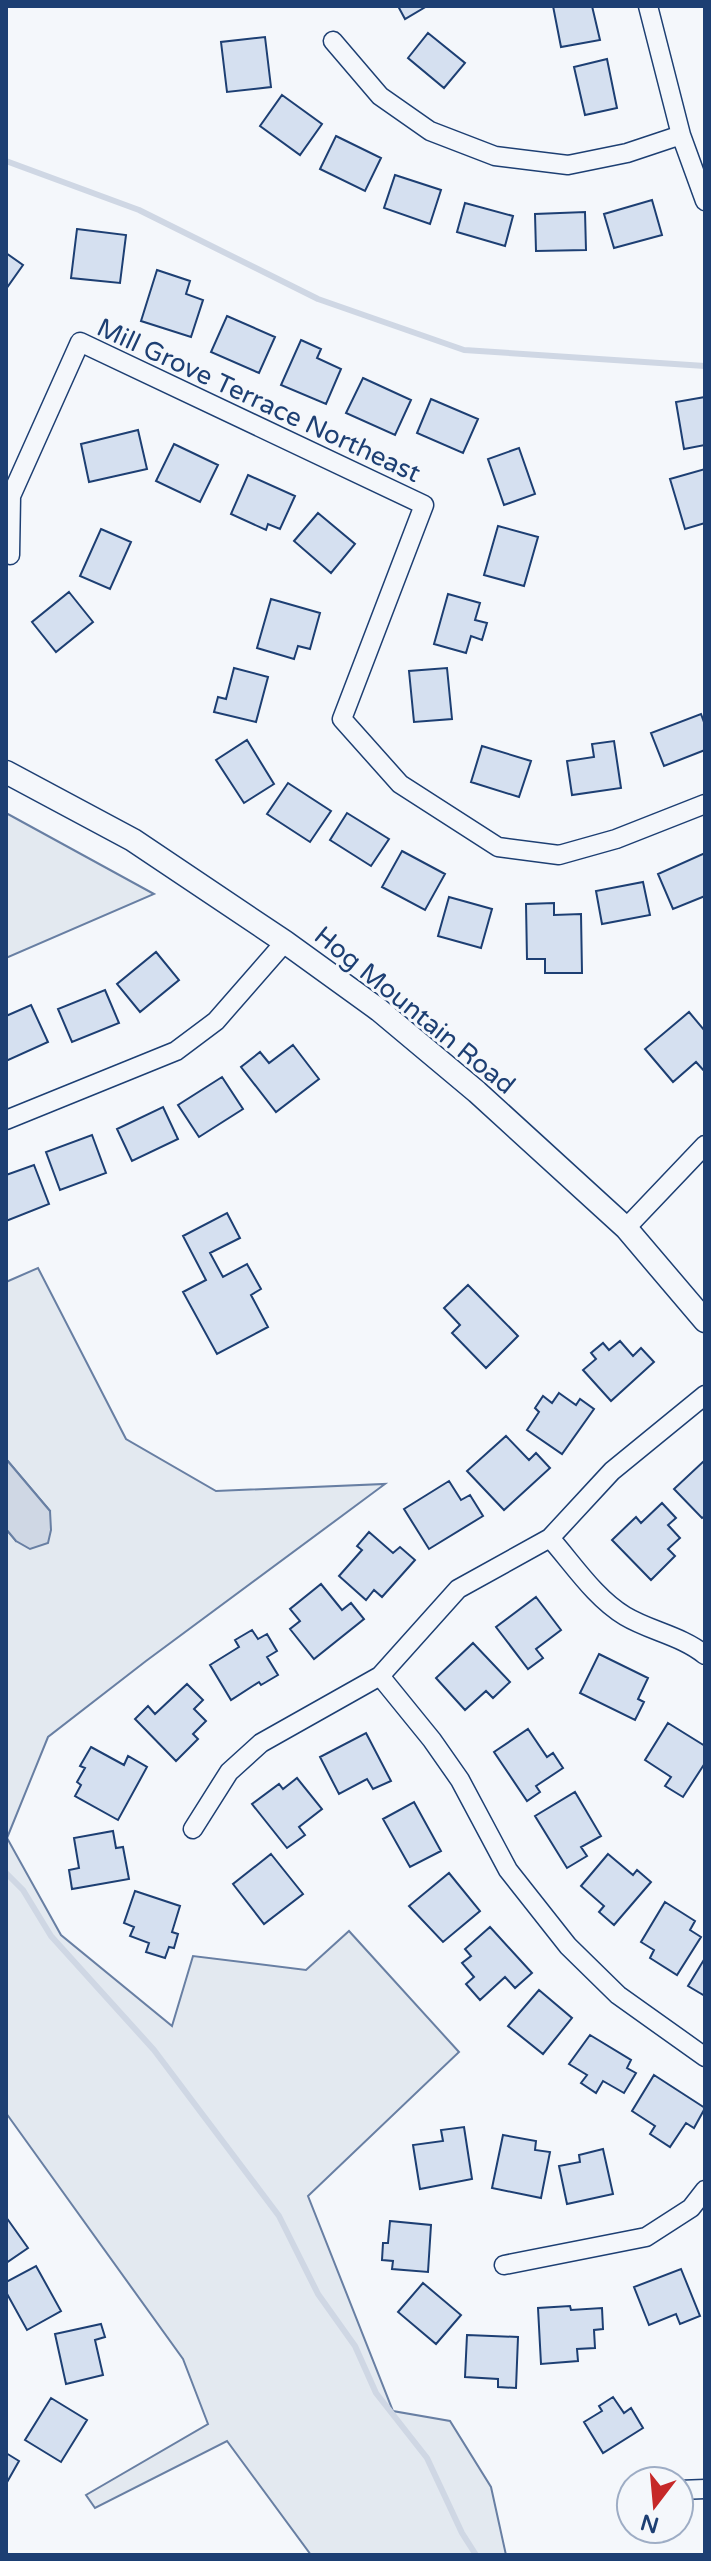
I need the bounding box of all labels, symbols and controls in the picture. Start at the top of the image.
street label: Mill Grove Terrace Northeast [92,312,426,489]
street label: Hog Mountain Road [308,920,521,1101]
north arrow [615,2465,695,2545]
text: N [638,2508,662,2538]

